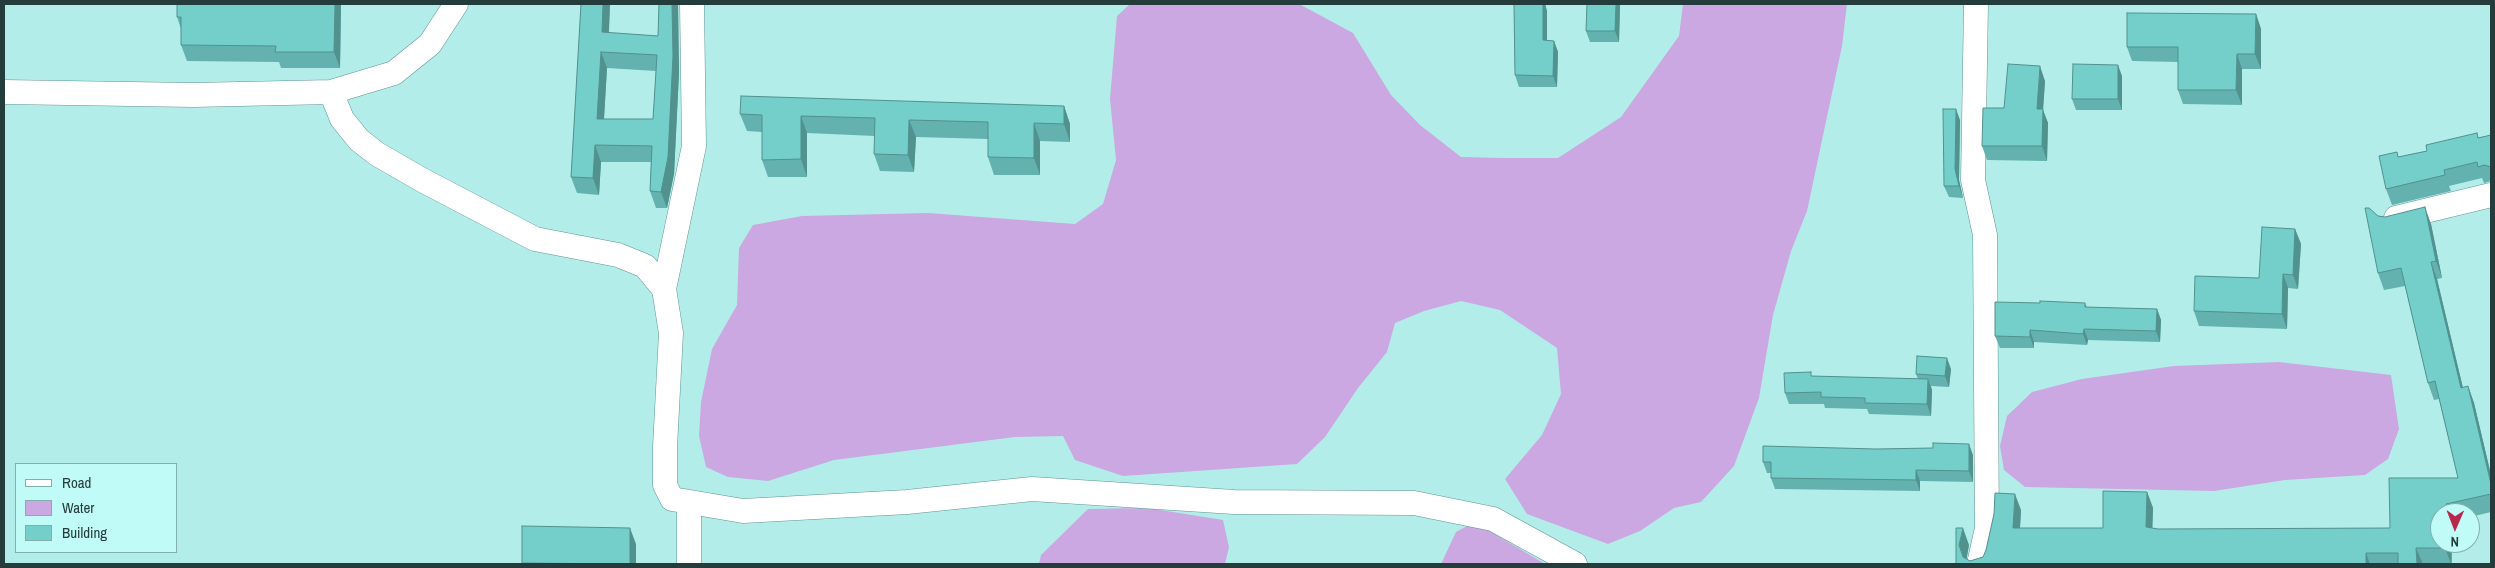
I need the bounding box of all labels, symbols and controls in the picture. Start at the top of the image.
legend [15,463,178,553]
text: Road [62,472,91,493]
text: Water [62,497,94,518]
north arrow [2430,503,2480,553]
text: Building [62,522,107,543]
text: N [2450,533,2459,551]

